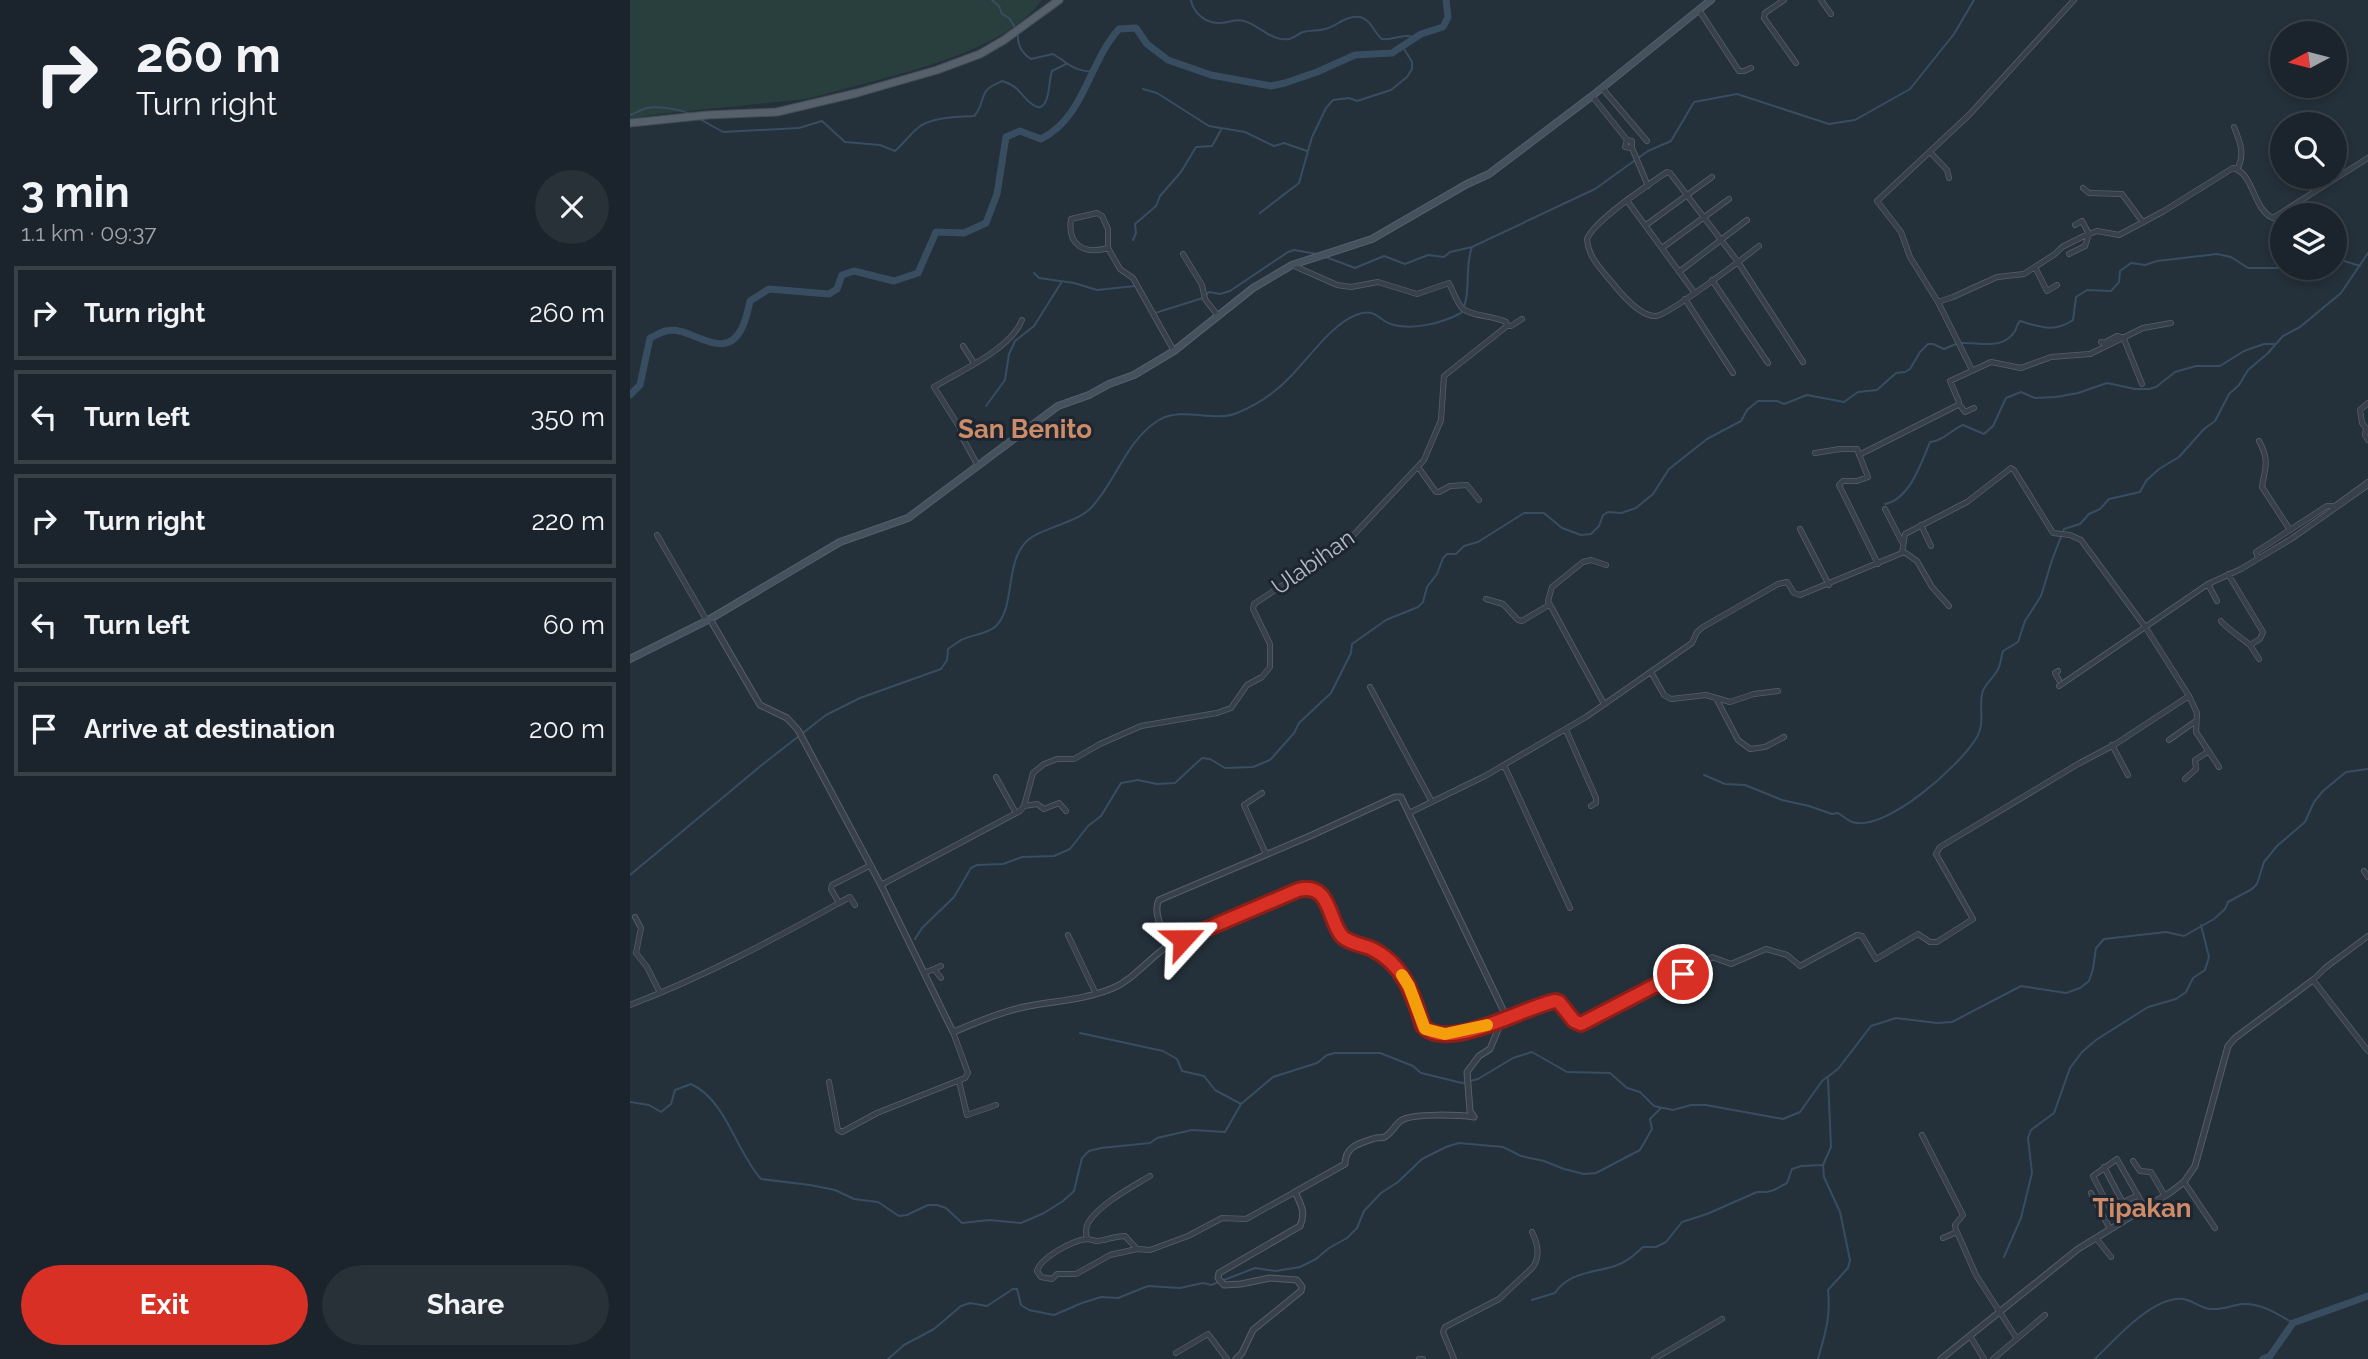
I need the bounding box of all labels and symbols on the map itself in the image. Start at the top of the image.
north arrow [2270,21,2347,98]
district label: San Benito [958,414,1092,444]
street label: Ulabihan [1266,523,1359,600]
position arrow [1146,902,1220,976]
pin [1653,944,1713,1004]
district label: Tipakan [2092,1193,2192,1223]

